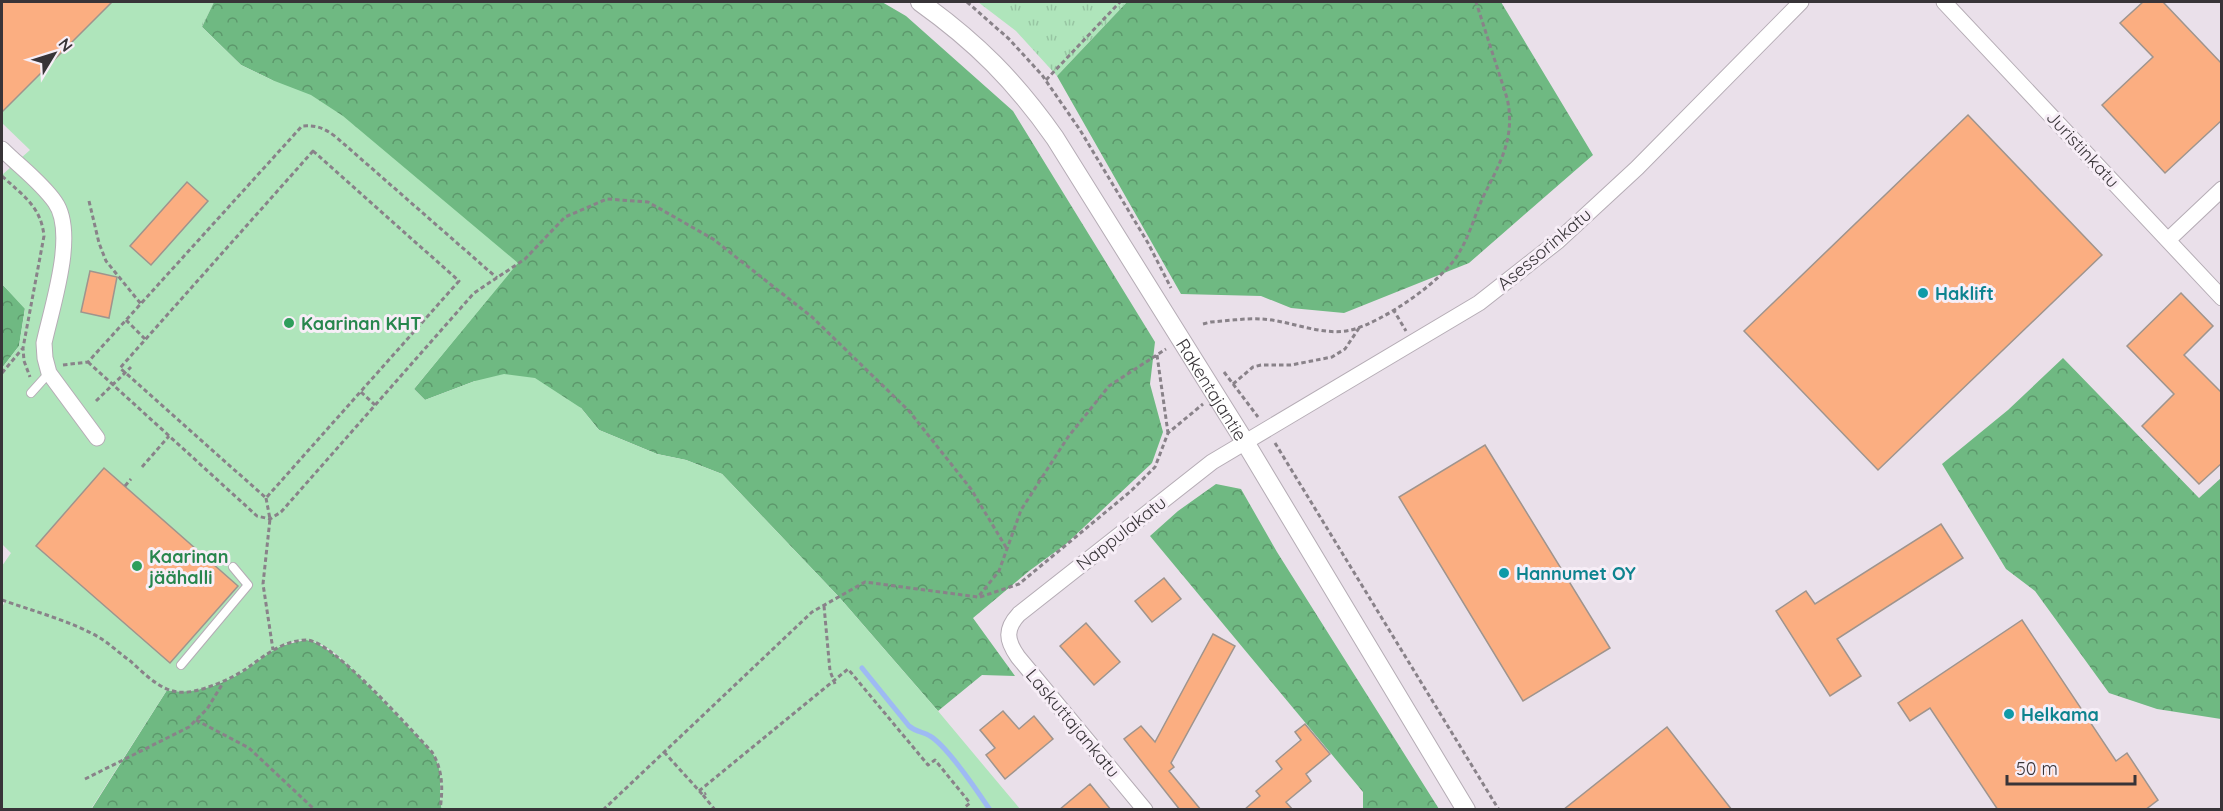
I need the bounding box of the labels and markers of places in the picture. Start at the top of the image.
place label: Haklift [1935,282,1994,305]
marker: Haklift [1916,286,1930,300]
place label: Kaarinan KHT [301,312,421,335]
marker: Kaarinan KHT [282,316,296,330]
place label: Kaarinan jäähalli [148,545,228,589]
marker: Kaarinan jäähalli [130,559,144,573]
place label: Hannumet OY [1516,562,1636,585]
marker: Hannumet OY [1497,566,1511,580]
place label: Helkama [2021,703,2099,726]
marker: Helkama [2002,707,2016,721]

